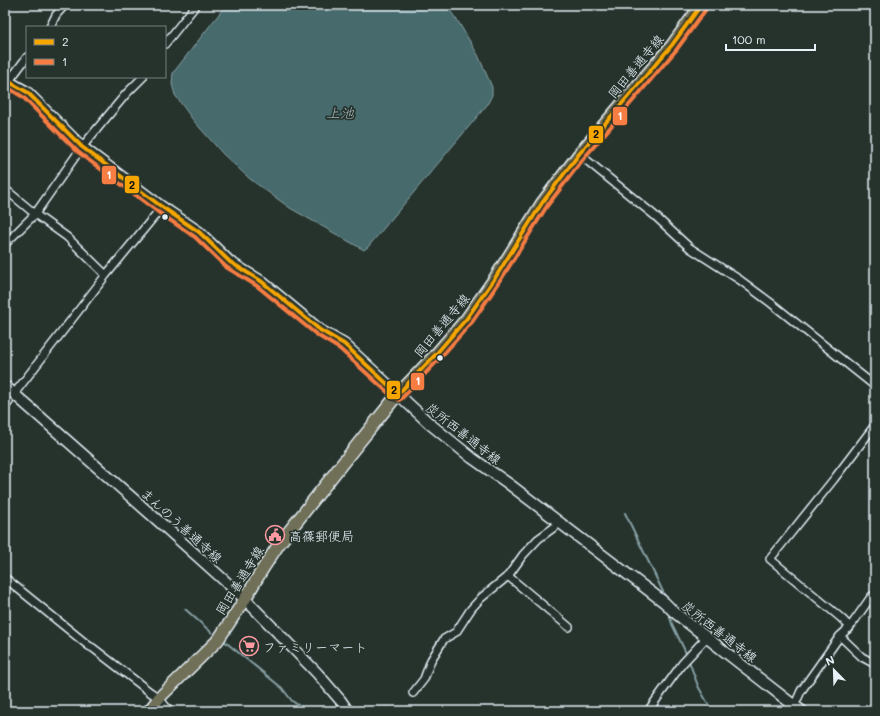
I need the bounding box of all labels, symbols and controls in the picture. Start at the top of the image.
legend [26,26,166,78]
scale bar [726,26,815,52]
street label: 岡田善通寺線 [603,30,667,101]
text: 100 m [732,31,766,47]
text: 2 [62,33,69,49]
text: 1 [62,53,67,69]
water label: 上池 [326,103,355,122]
line badge: 1 [612,106,628,126]
text: 1 [618,108,622,123]
line badge: 2 [588,125,604,144]
text: 2 [593,126,599,141]
line badge: 1 [101,165,117,185]
text: 1 [107,167,111,182]
line badge: 2 [124,175,140,194]
text: 2 [129,177,135,192]
unlabelled marker [160,212,170,222]
street label: 岡田善通寺線 [409,289,473,360]
unlabelled marker [435,353,445,363]
line badge: 1 [410,372,425,391]
text: 1 [416,373,420,388]
line badge: 2 [386,380,401,400]
text: 2 [391,382,397,397]
street label: 炭所西善通寺線 [423,398,506,468]
street label: まんのう善通寺線 [138,484,227,567]
public building icon: 高篠郵便局 [264,524,286,546]
place label: 高篠郵便局 [289,527,354,544]
street label: 岡田善通寺線 [211,542,267,618]
street label: 炭所西善通寺線 [679,596,762,666]
supermarket icon: ファミリーマート [238,635,260,657]
place label: ファミリーマート [263,638,367,655]
north arrow [814,650,854,690]
text: N [823,652,837,669]

